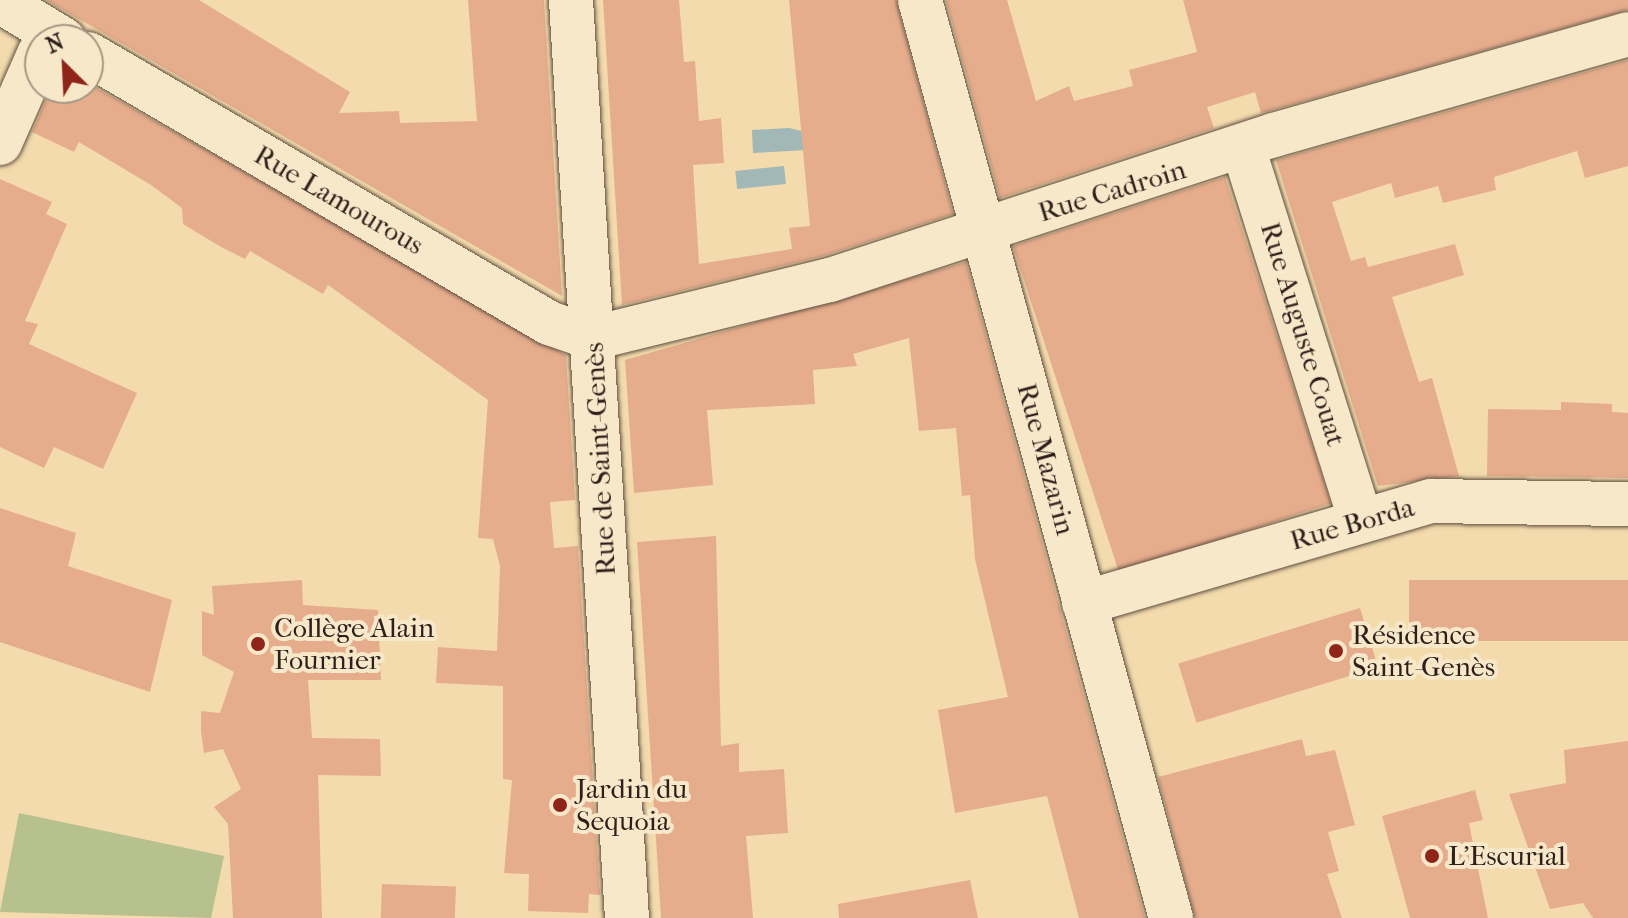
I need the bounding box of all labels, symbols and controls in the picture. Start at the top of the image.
north arrow [24,24,104,104]
text: N [42,29,68,59]
street label: Rue Lamourous [248,138,430,262]
street label: Rue Cadroin [1034,153,1190,229]
street label: Rue Auguste Couat [1253,218,1353,450]
street label: Rue de Saint-Genès [577,342,623,576]
street label: Rue Mazarin [1010,379,1082,539]
street label: Rue Borda [1286,490,1418,558]
place label: Collège Alain Fournier [274,611,434,677]
place label: Résidence Saint-Genès [1352,618,1495,684]
marker: Collège Alain Fournier [249,635,267,653]
marker: Résidence Saint-Genès [1327,642,1345,660]
place label: Jardin du Sequoia [576,772,687,838]
marker: Jardin du Sequoia [551,796,569,814]
place label: L'Escurial [1448,839,1566,873]
marker: L'Escurial [1423,847,1441,865]

